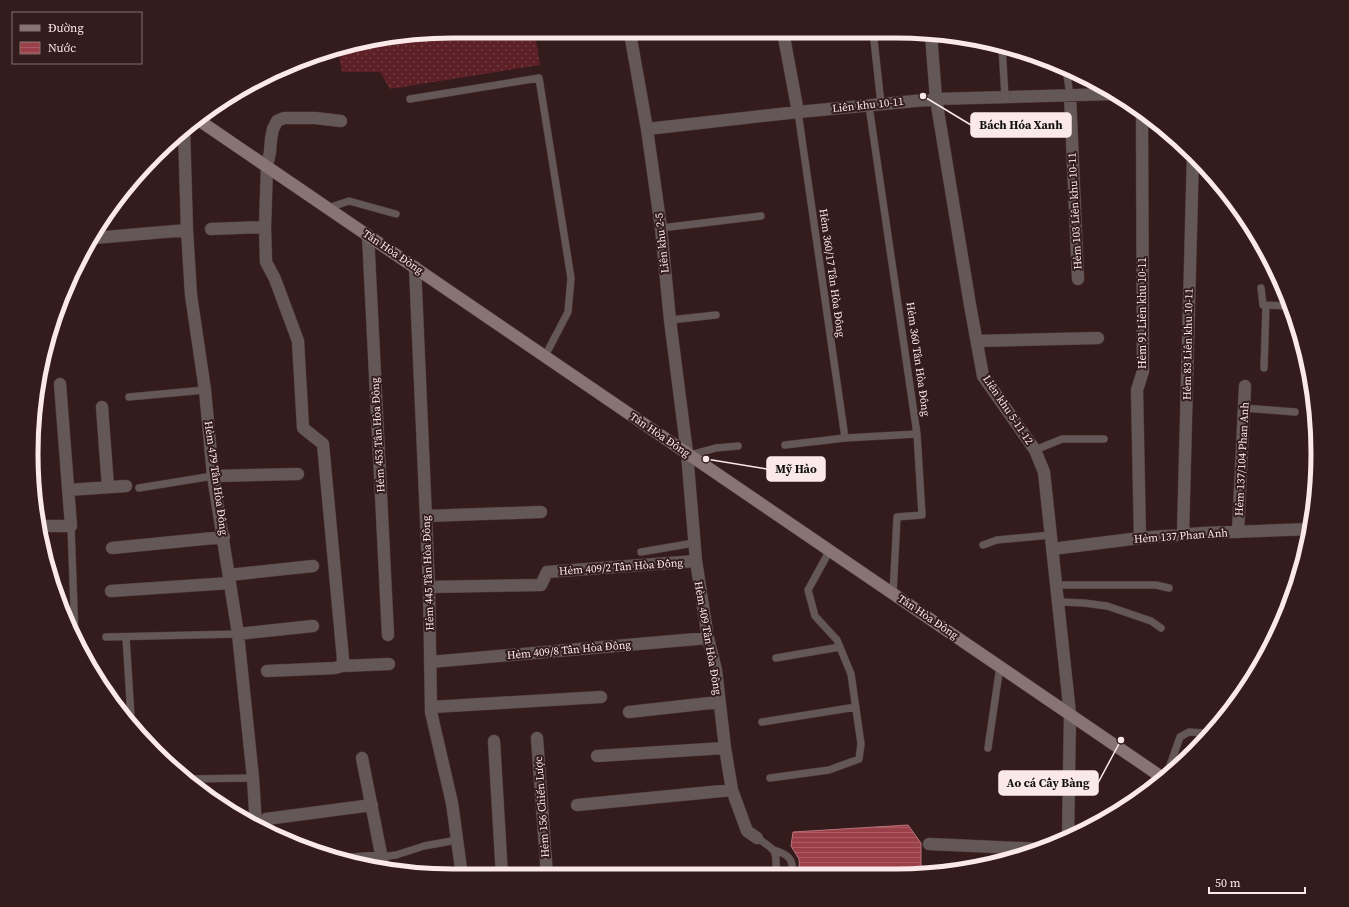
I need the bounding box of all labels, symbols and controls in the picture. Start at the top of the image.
legend [12,12,142,64]
text: Đường [48,20,84,36]
text: Nước [48,40,76,56]
street label: Liên khu 10-11 [832,94,904,116]
callout: Bách Hóa Xanh [971,113,1071,137]
text: Bách Hóa Xanh [979,117,1063,133]
street label: Hẻm 103 Liên khu 10-11 [1064,152,1086,270]
street label: Hẻm 360/17 Tân Hòa Đông [816,208,849,339]
street label: Liên khu 2-5 [651,212,673,274]
street label: Tân Hòa Đông [360,226,426,278]
street label: Hẻm 91 Liên khu 10-11 [1135,257,1150,369]
street label: Hẻm 83 Liên khu 10-11 [1180,288,1196,400]
street label: Hẻm 360 Tân Hòa Đông [903,301,933,417]
street label: Liên khu 5-11-12 [979,372,1037,448]
street label: Hẻm 453 Tân Hòa Đông [367,377,389,493]
street label: Hẻm 137/104 Phan Anh [1232,401,1252,516]
street label: Tân Hòa Đông [627,409,693,461]
street label: Hẻm 479 Tân Hòa Đông [201,420,231,536]
callout: Mỹ Hảo [767,457,825,481]
text: Mỹ Hảo [775,461,817,477]
street label: Hẻm 445 Tân Hòa Đông [418,515,438,631]
street label: Hẻm 137 Phan Anh [1134,525,1229,547]
street label: Hẻm 409/2 Tân Hòa Đông [558,555,684,579]
street label: Hẻm 409 Tân Hòa Đông [691,580,725,696]
street label: Tân Hòa Đông [895,591,961,643]
street label: Hẻm 409/8 Tân Hòa Đông [506,637,632,663]
street label: Hẻm 156 Chiến Lược [531,755,553,858]
callout: Ao cá Cây Bàng [999,771,1098,795]
text: Ao cá Cây Bàng [1007,775,1090,791]
scale bar [1209,869,1305,895]
text: 50 m [1215,875,1241,891]

